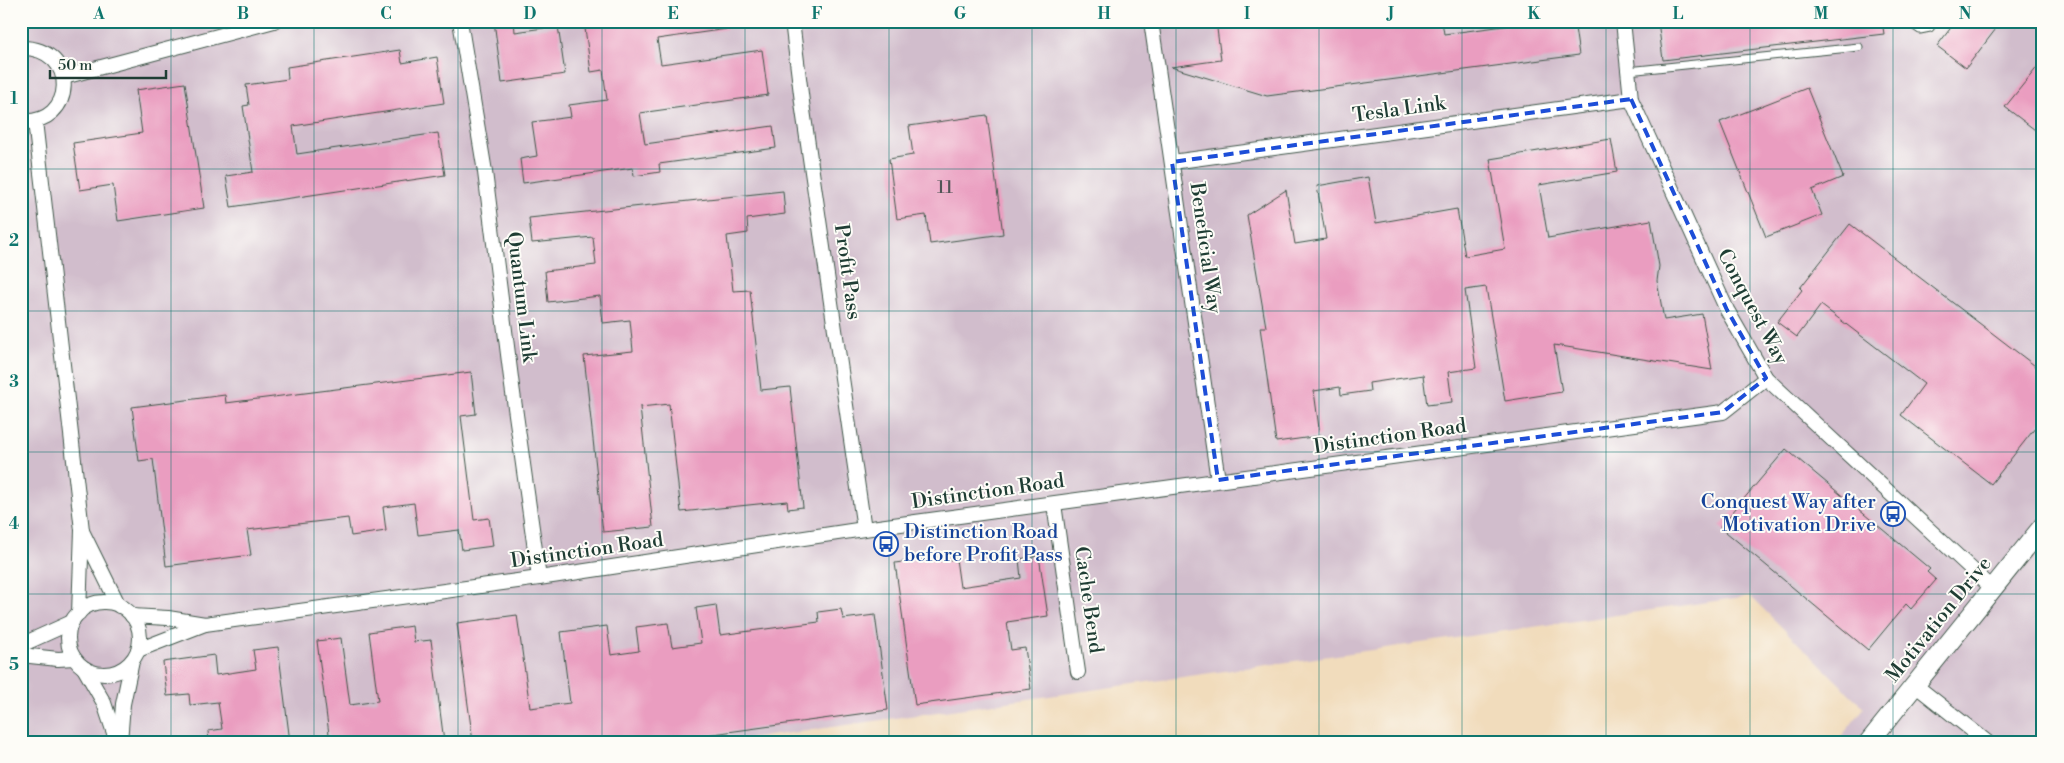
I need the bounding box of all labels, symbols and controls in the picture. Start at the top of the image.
text: A [92,4,105,24]
text: B [237,4,249,24]
text: C [380,4,392,24]
text: D [524,4,537,24]
text: E [667,4,679,24]
text: F [811,4,823,24]
text: G [954,4,967,24]
text: H [1097,4,1111,24]
text: I [1244,4,1250,24]
text: J [1386,4,1394,24]
text: K [1528,4,1542,24]
text: L [1673,4,1684,24]
text: M [1814,4,1829,24]
text: N [1959,4,1972,24]
scale bar [50,48,166,80]
text: 50 m [58,56,92,75]
text: 1 [10,89,18,109]
street label: Tesla Link [1351,91,1449,129]
house number: 11 [937,176,953,199]
street label: Beneficial Way [1183,180,1227,315]
street label: Profit Pass [828,222,866,322]
street label: Quantum Link [501,230,542,365]
text: 2 [9,231,19,251]
street label: Conquest Way [1711,245,1793,369]
text: 3 [9,372,19,392]
street label: Distinction Road [1312,414,1469,460]
street label: Distinction Road [910,469,1067,515]
place label: Conquest Way after Motivation Drive [1701,490,1876,538]
bus stop icon: Conquest Way after Motivation Drive [1880,501,1906,527]
text: 4 [9,514,20,534]
place label: Distinction Road before Profit Pass [904,520,1063,568]
street label: Distinction Road [509,528,666,574]
bus stop icon: Distinction Road before Profit Pass [873,531,899,557]
street label: Cache Bend [1068,545,1108,656]
street label: Motivation Drive [1881,552,1997,688]
text: 5 [9,655,19,675]

